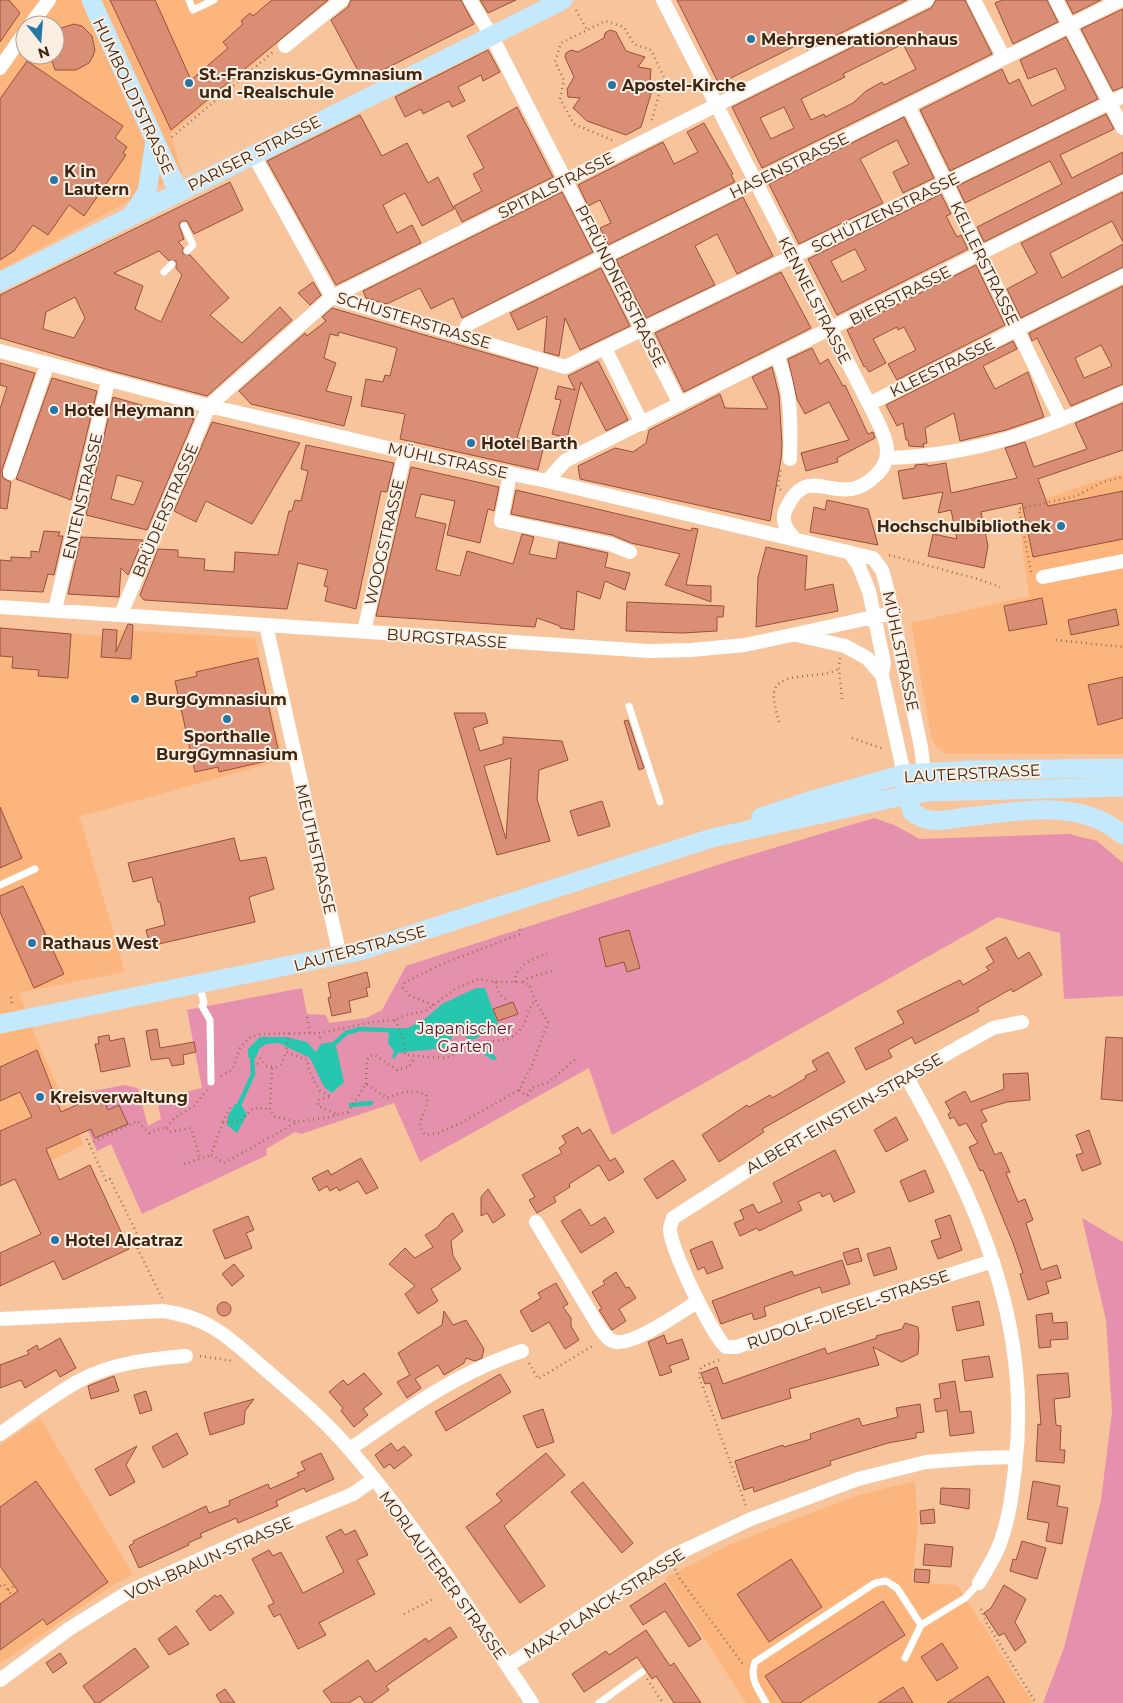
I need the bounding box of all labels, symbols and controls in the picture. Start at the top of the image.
north arrow [15,15,65,65]
street label: HUMBOLDTSTRASSE [89,15,178,177]
place label: Mehrgenerationenhaus [761,30,958,49]
marker: Mehrgenerationenhaus [745,33,757,45]
text: N [36,42,52,63]
place label: St.-Franziskus-Gymnasium und -Realschule [199,65,423,102]
place label: Apostel-Kirche [621,76,746,95]
marker: St.-Franziskus-Gymnasium und -Realschule [183,77,195,89]
marker: Apostel-Kirche [606,79,618,91]
street label: PARISER STRASSE [184,112,324,195]
street label: HASENSTRASSE [726,128,852,203]
street label: SPITALSTRASSE [495,148,617,223]
place label: K in Lautern [64,162,129,199]
street label: SCHÜTZENSTRASSE [808,167,962,257]
marker: K in Lautern [48,174,60,186]
street label: KELLERSTRASSE [946,198,1023,328]
street label: PFRÜNDNERSTRASSE [571,201,671,371]
street label: KENNELSTRASSE [774,233,855,367]
street label: BIERSTRASSE [846,262,954,329]
street label: SCHUSTERSTRASSE [334,288,493,353]
street label: KLEESTRASSE [887,334,998,401]
place label: Hotel Heymann [64,401,195,420]
marker: Hotel Heymann [48,404,60,416]
street label: ENTENSTRASSE [59,431,106,561]
place label: Hotel Barth [481,434,578,453]
street label: MÜHLSTRASSE [386,437,510,483]
marker: Hotel Barth [465,437,477,449]
street label: BRÜDERSTRASSE [128,440,202,580]
street label: WOOGSTRASSE [361,477,408,607]
place label: Hochschulbibliothek [877,517,1052,536]
marker: Hochschulbibliothek [1055,520,1067,532]
street label: MÜHLSTRASSE [878,589,924,713]
street label: BURGSTRASSE [386,625,508,652]
place label: BurgGymnasium [145,690,287,709]
marker: BurgGymnasium [129,693,141,705]
marker: Sporthalle BurgGymnasium [221,713,233,725]
place label: Sporthalle BurgGymnasium [156,727,298,764]
street label: LAUTERSTRASSE [903,760,1041,787]
street label: MEUTHSTRASSE [291,782,340,916]
street label: LAUTERSTRASSE [292,922,429,975]
place label: Rathaus West [42,934,159,953]
marker: Rathaus West [26,937,38,949]
park label: Japanischer Garten [416,1019,513,1056]
street label: ALBERT-EINSTEIN-STRASSE [743,1049,946,1178]
place label: Kreisverwaltung [50,1088,188,1107]
marker: Kreisverwaltung [34,1091,46,1103]
place label: Hotel Alcatraz [65,1231,183,1250]
marker: Hotel Alcatraz [49,1234,61,1246]
street label: RUDOLF-DIESEL-STRASSE [744,1266,952,1353]
street label: MORLAUTERER STRASSE [375,1487,510,1663]
street label: VON-BRAUN-STRASSE [122,1513,296,1604]
street label: MAX-PLANCK-STRASSE [520,1544,688,1663]

